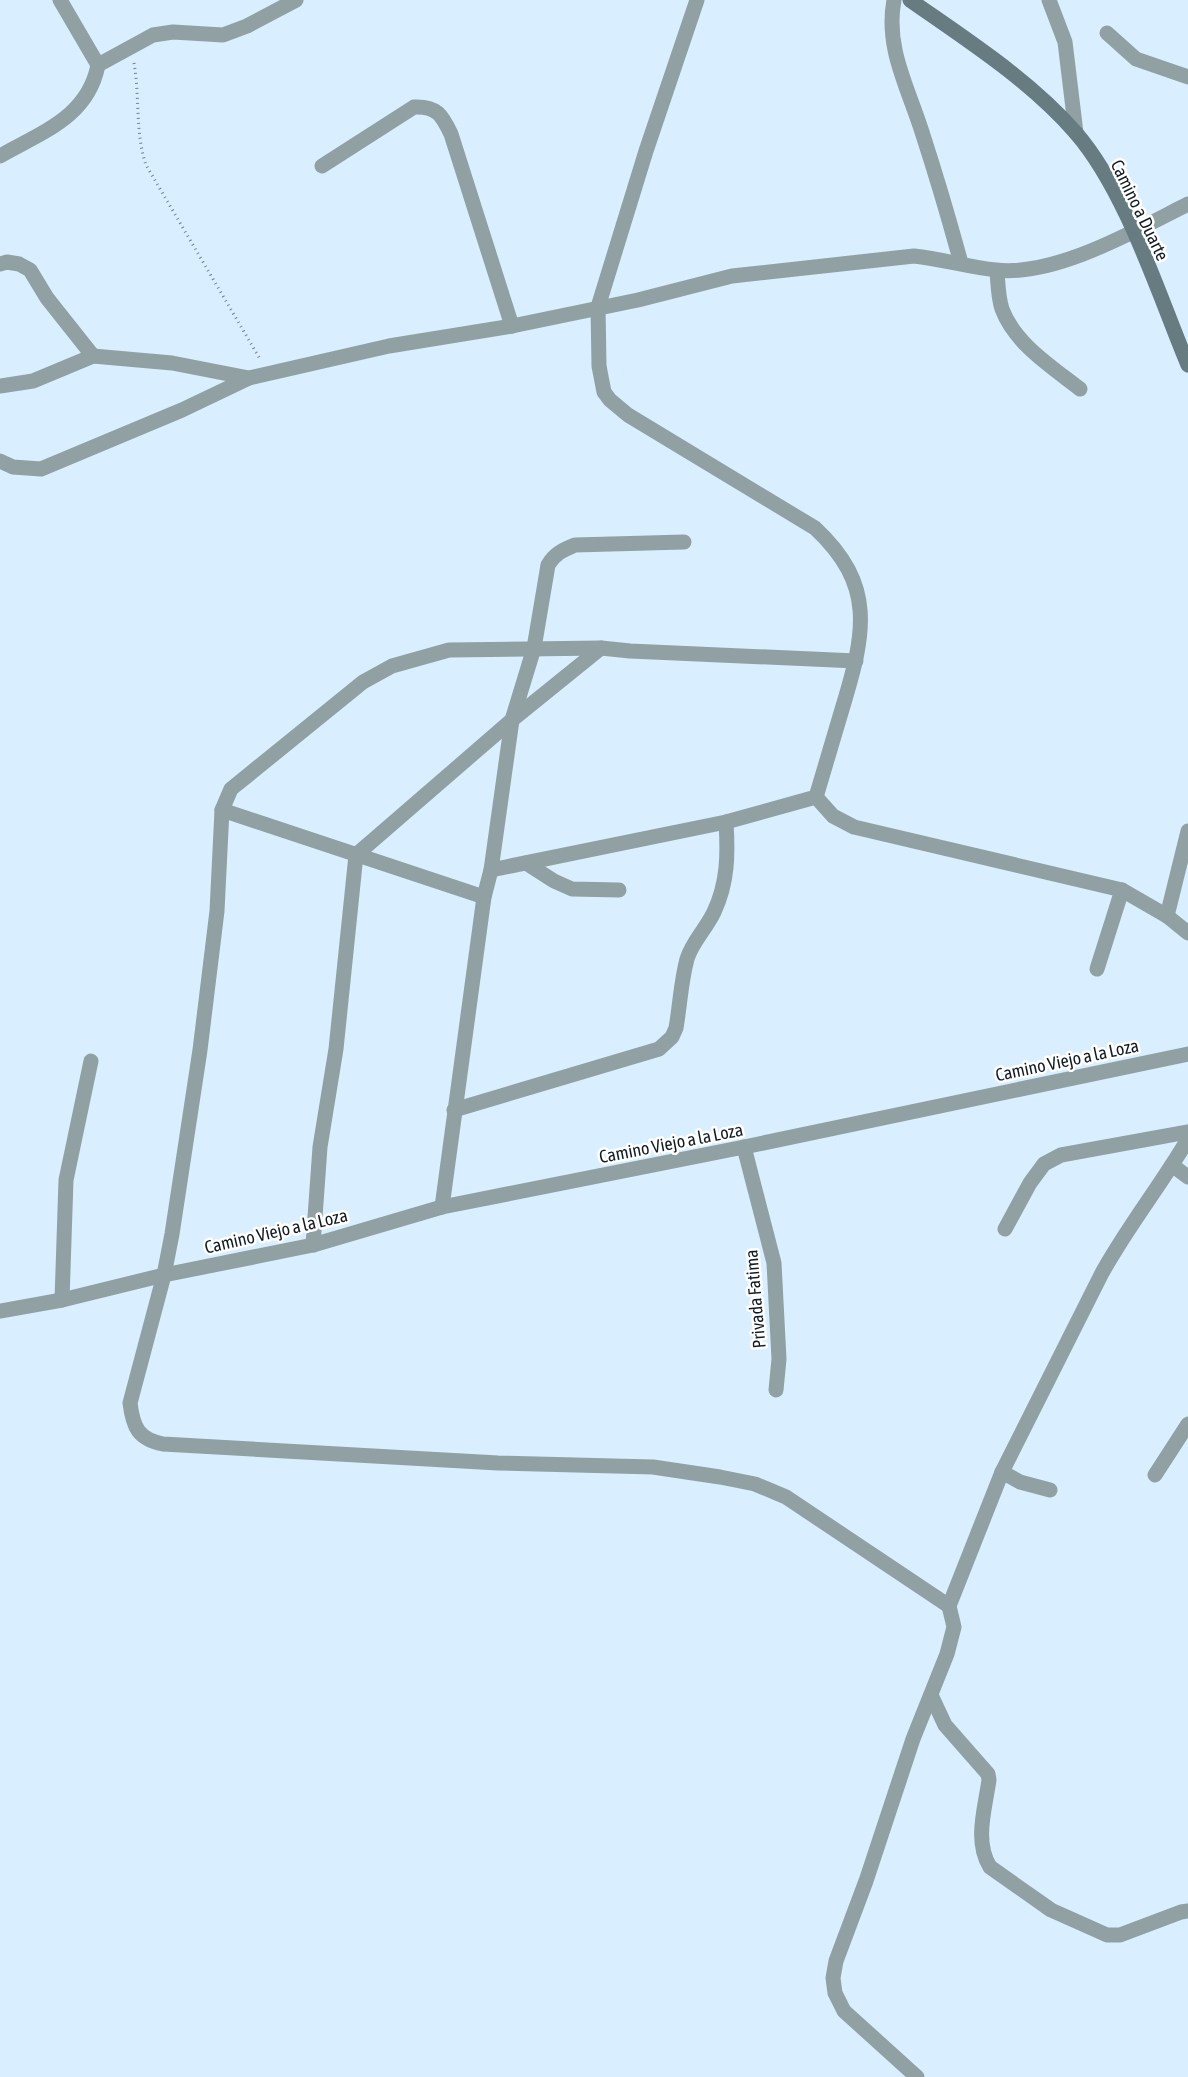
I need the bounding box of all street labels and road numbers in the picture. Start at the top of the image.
street label: Camino a Duarte [1107,156,1173,264]
street label: Camino Viejo a la Loza [993,1035,1141,1085]
street label: Camino Viejo a la Loza [597,1119,745,1167]
street label: Camino Viejo a la Loza [203,1204,349,1258]
street label: Privada Fatima [740,1249,770,1349]

